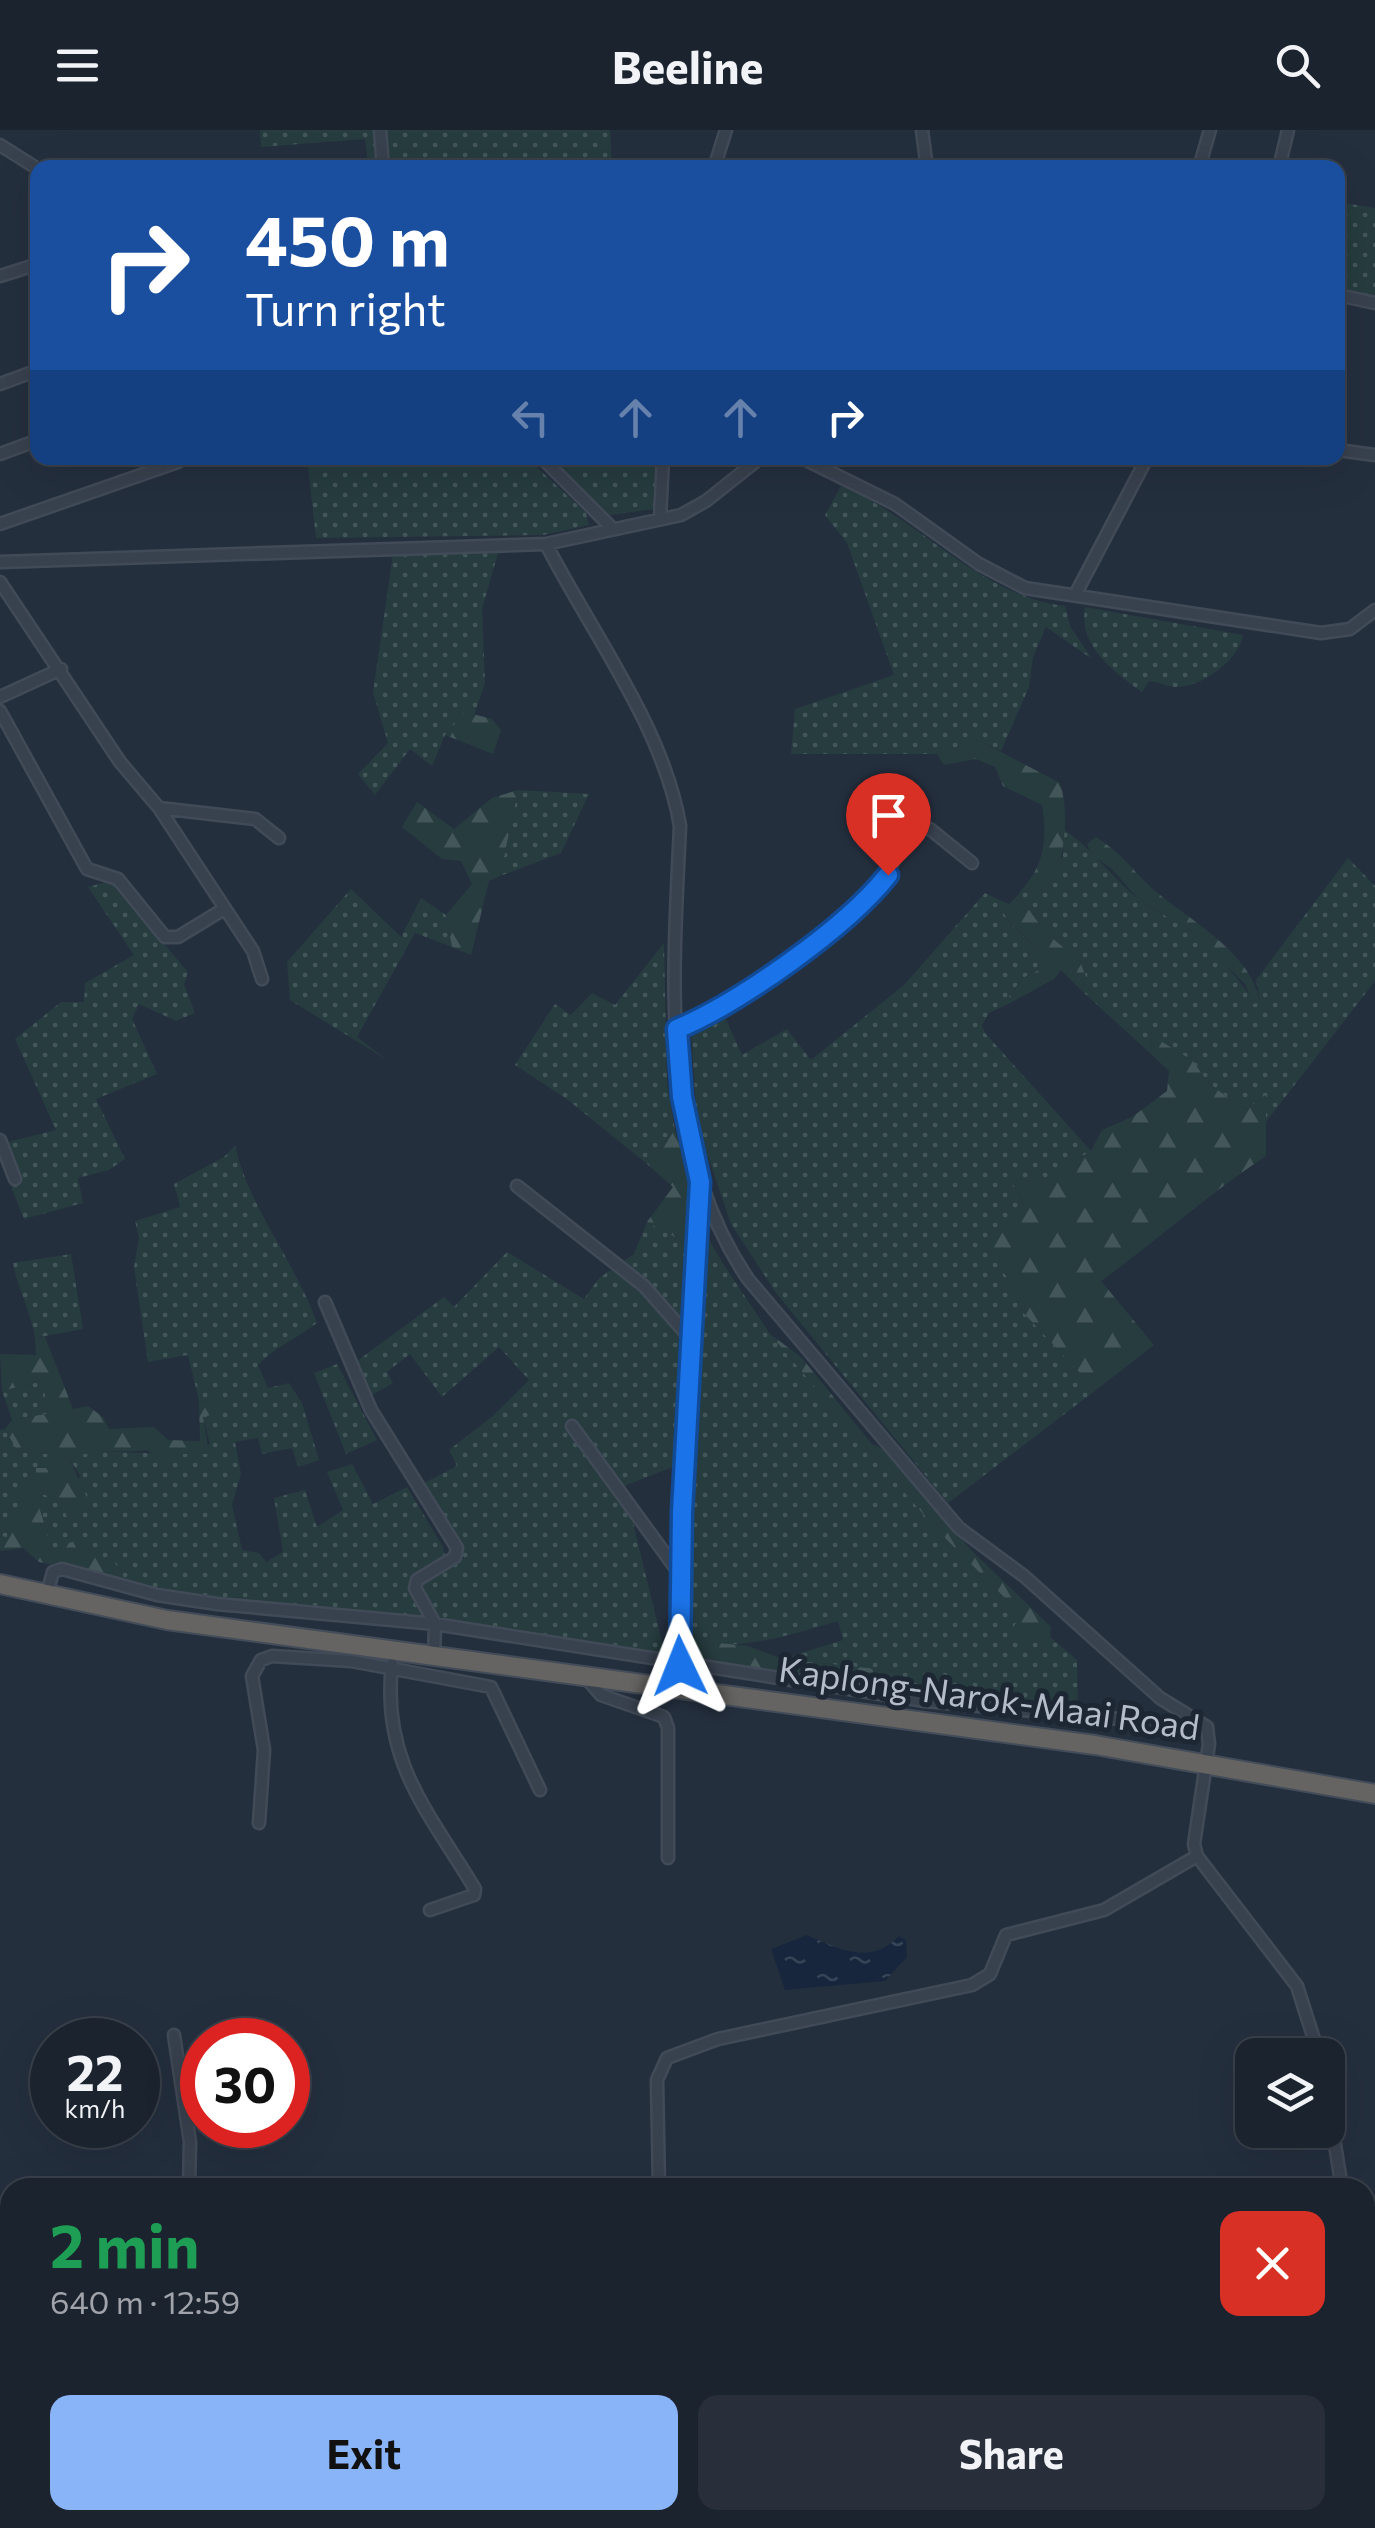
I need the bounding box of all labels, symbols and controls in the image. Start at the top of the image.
icon: menu [50,38,105,93]
text: Beeline [612,38,763,93]
icon: search [1270,38,1325,93]
text: 450 m [245,195,450,280]
icon: right [80,200,210,330]
text: Turn right [245,280,446,335]
icon: left [503,390,558,445]
icon: ahead [608,390,663,445]
icon: ahead [713,390,768,445]
icon: right [818,390,873,445]
pin [846,773,931,876]
icon: arrive [861,788,916,843]
position arrow [628,1614,732,1718]
street label: Kaplong-Narok-Maai Road [776,1646,1203,1747]
speed limit sign: 30 [180,2018,310,2148]
map controls [1235,2038,1345,2148]
button: layers [1235,2038,1345,2148]
text: 22 [67,2040,123,2101]
text: km/h [65,2093,125,2123]
text: 2 min [50,2207,199,2280]
button: close [1220,2211,1325,2316]
text: 640 m · 12:59 [50,2281,240,2321]
button: Exit [50,2395,678,2510]
button: Share [698,2395,1325,2510]

